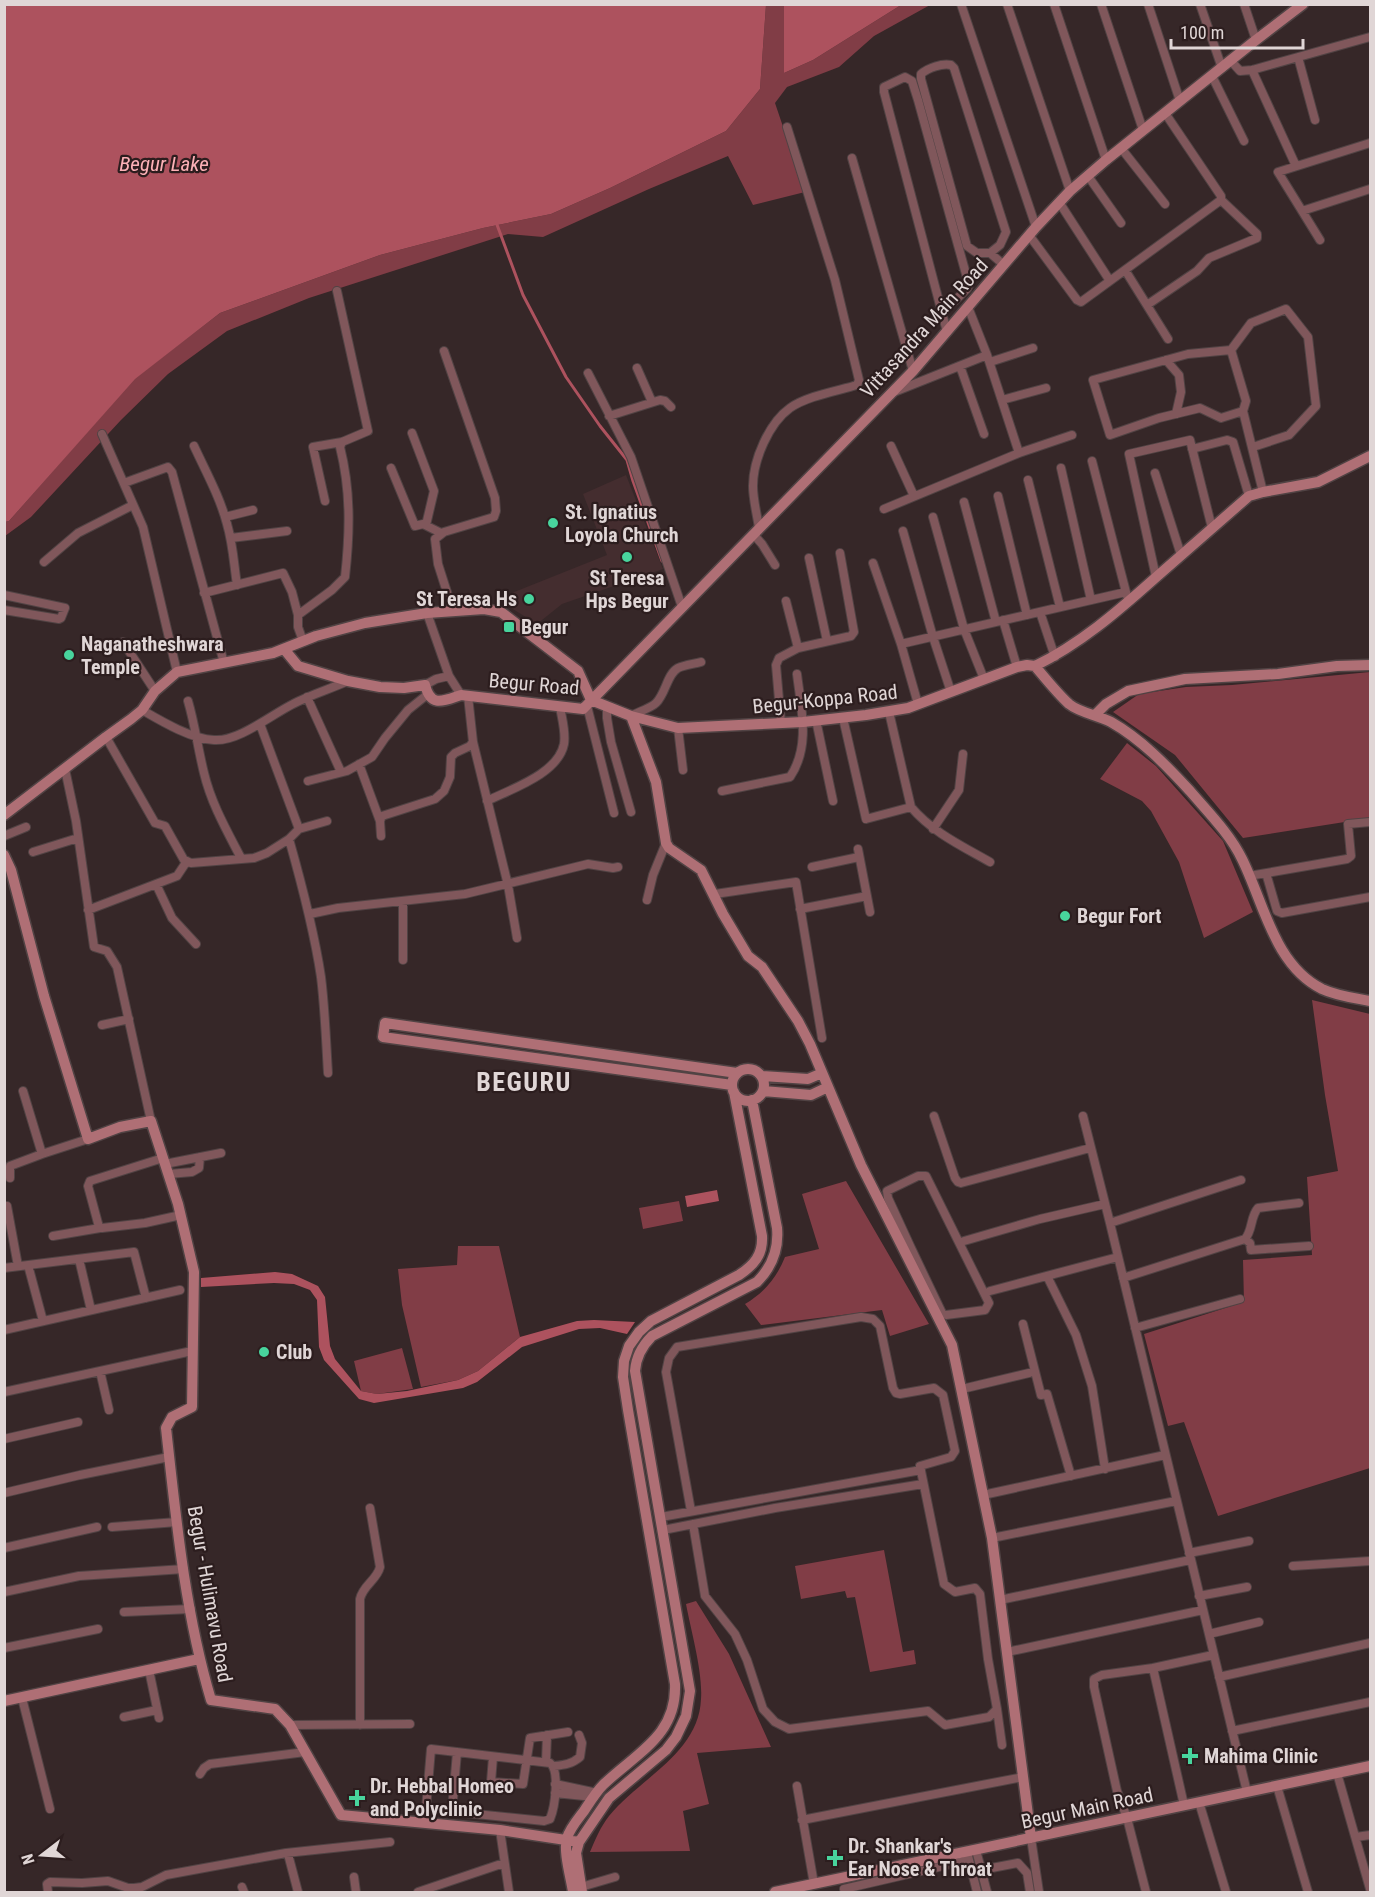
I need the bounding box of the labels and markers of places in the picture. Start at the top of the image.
place label: St. Ignatius Loyola Church [565,500,679,547]
marker: St. Ignatius Loyola Church [546,516,560,530]
marker: St Teresa Hps Begur [620,550,634,564]
place label: St Teresa Hps Begur [585,566,669,613]
place label: St Teresa Hs [416,587,517,611]
marker: St Teresa Hs [522,592,536,606]
place label: Begur [521,615,569,639]
marker: Begur [502,620,516,634]
place label: Naganatheshwara Temple [81,632,224,679]
marker: Naganatheshwara Temple [62,648,76,662]
place label: Begur Fort [1077,904,1161,928]
marker: Begur Fort [1058,909,1072,923]
place label: Club [276,1340,312,1364]
marker: Club [257,1345,271,1359]
place label: Mahima Clinic [1204,1744,1318,1768]
marker: Mahima Clinic [1181,1747,1199,1765]
place label: Dr. Hebbal Homeo and Polyclinic [370,1774,514,1821]
marker: Dr. Hebbal Homeo and Polyclinic [348,1789,366,1807]
place label: Dr. Shankar's Ear Nose & Throat [848,1834,992,1881]
marker: Dr. Shankar's Ear Nose & Throat [826,1849,844,1867]

